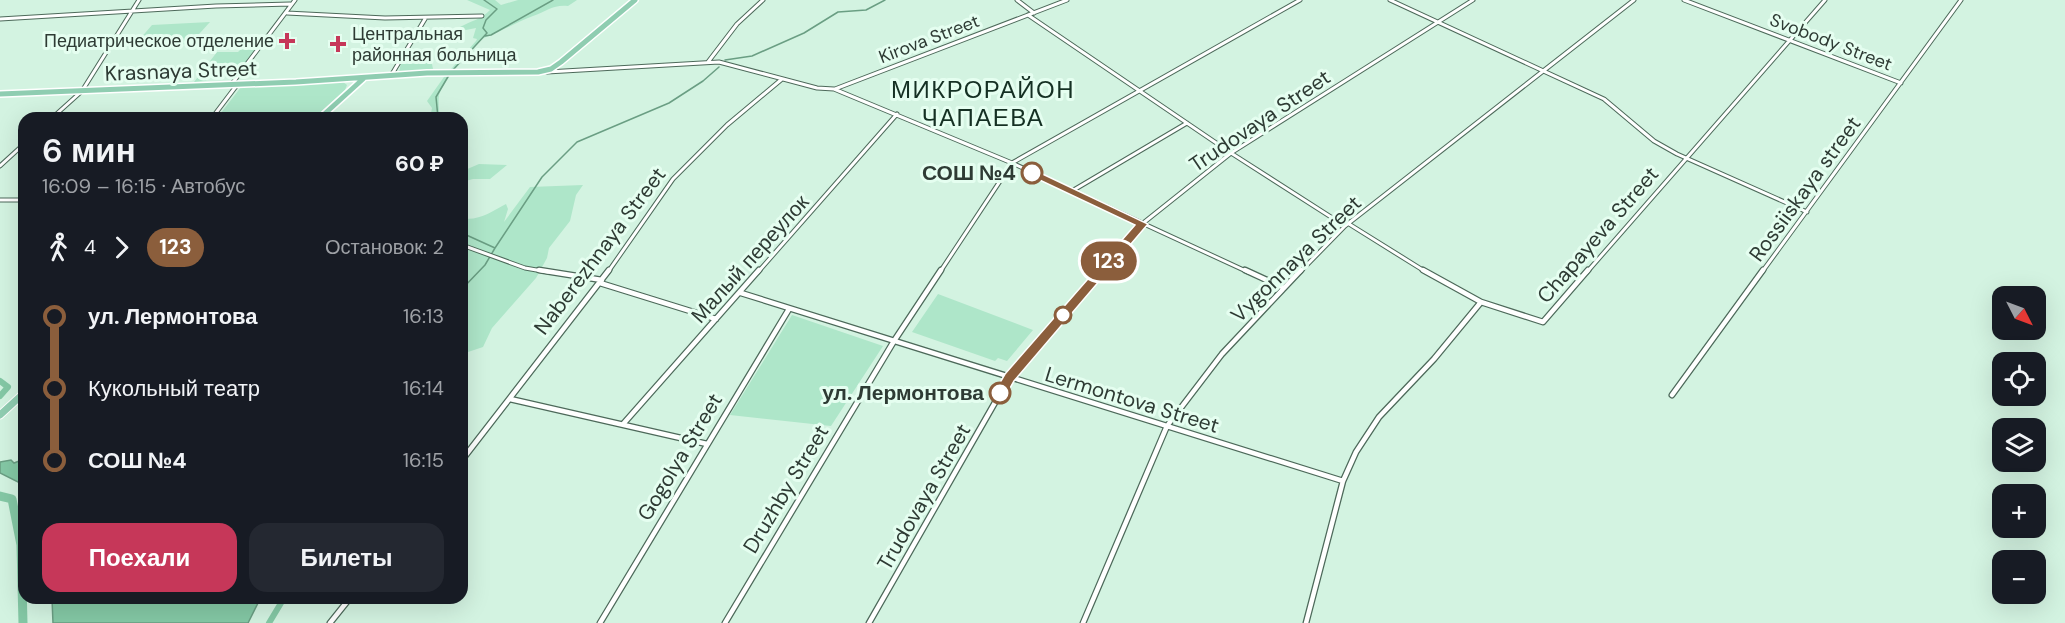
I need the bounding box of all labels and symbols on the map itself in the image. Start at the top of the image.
street label: Svobody Street [1766,8,1896,76]
street label: Kirova Street [875,9,983,69]
place label: Центральная районная больница [352,22,518,67]
place label: Педиатрическое отделение [44,29,274,53]
marker: Педиатрическое отделение [278,32,296,50]
marker: Центральная районная больница [329,35,347,53]
street label: Krasnaya Street [104,54,258,88]
street label: Trudovaya Street [1184,63,1336,179]
district label: МИКРОРАЙОН ЧАПАЕВА [891,74,1075,133]
street label: Rossiiskaya street [1743,111,1867,267]
place label: СОШ №4 [922,159,1016,187]
street label: Chapayeva Street [1531,161,1665,309]
street label: Naberezhnaya Street [528,162,672,340]
marker: СОШ №4 [1021,162,1043,184]
street label: Малый переулок [685,188,816,329]
street label: Vygonnaya Street [1225,189,1367,329]
line badge: 123 [1074,242,1144,280]
north arrow [1992,286,2046,340]
unlabelled marker [1054,306,1072,324]
street label: Lermontova Street [1042,360,1222,440]
place label: ул. Лермонтова [822,379,984,407]
marker: ул. Лермонтова [989,382,1011,404]
street label: Gogolya Street [631,388,729,526]
street label: Trudovaya Street [871,419,977,575]
street label: Druzhby Street [737,420,835,558]

